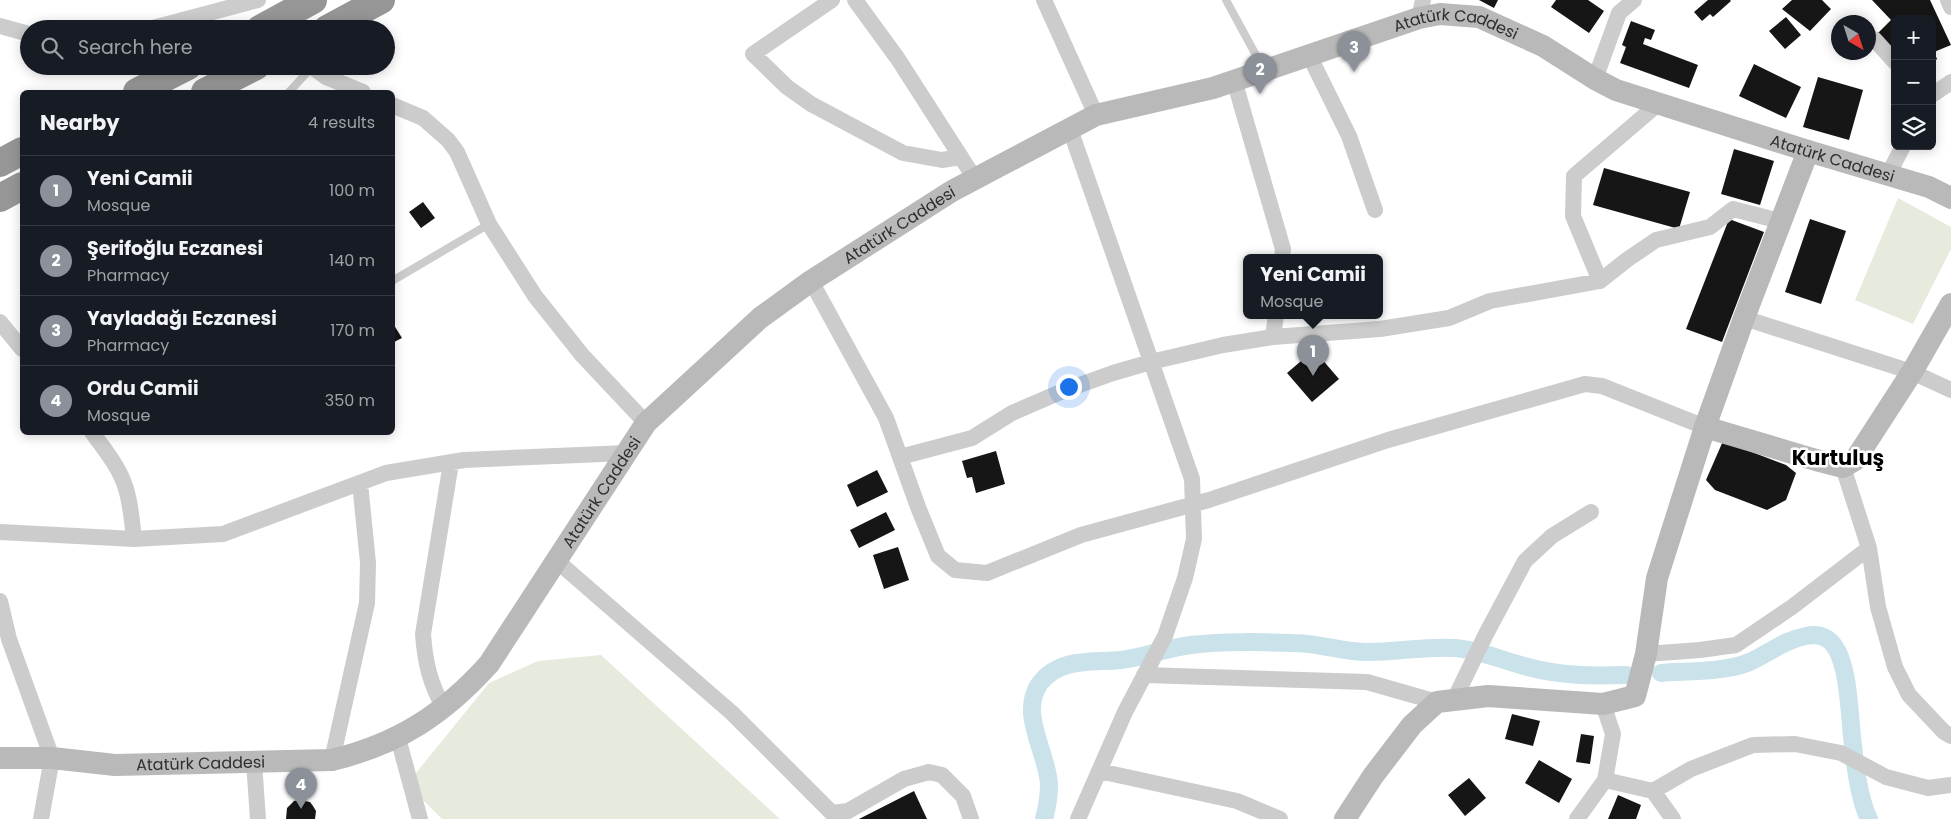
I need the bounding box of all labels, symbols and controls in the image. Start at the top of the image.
street label: Atatürk Caddesi [1390,3,1522,45]
north arrow [1831,15,1876,60]
map controls [1891,15,1936,150]
button: + [1891,15,1936,60]
search box [20,20,395,75]
pin: 3 [1338,31,1370,72]
icon: search [38,34,66,62]
text: Search here [78,34,192,61]
pin: 2 [1244,53,1276,94]
button: − [1891,60,1936,105]
button: layers [1891,105,1936,150]
text: Nearby [40,108,120,137]
text: 4 results [308,111,375,134]
street label: Atatürk Caddesi [1767,129,1897,188]
text: Yeni Camii [87,165,193,192]
text: 1 [53,179,59,202]
text: 100 m [329,179,375,202]
street label: Atatürk Caddesi [839,180,959,269]
text: Mosque [87,194,150,217]
text: Şerifoğlu Eczanesi [87,235,263,262]
text: 2 [51,249,61,272]
text: 140 m [329,249,375,272]
popup [1243,254,1383,319]
text: Yeni Camii [1260,261,1366,288]
text: Pharmacy [87,264,169,287]
text: Mosque [1260,290,1324,313]
text: Yayladağı Eczanesi [87,305,277,332]
text: 3 [51,319,61,342]
text: 170 m [330,319,375,342]
text: Pharmacy [87,334,169,357]
pin: 1 [1297,335,1329,376]
your location [1056,374,1082,400]
text: Ordu Camii [87,375,199,402]
text: 4 [51,389,61,412]
text: 350 m [325,389,375,412]
text: Mosque [87,404,150,427]
street label: Atatürk Caddesi [557,432,646,553]
district label: Kurtuluş [1792,443,1884,472]
street label: Atatürk Caddesi [136,751,265,777]
pin: 4 [285,768,317,809]

